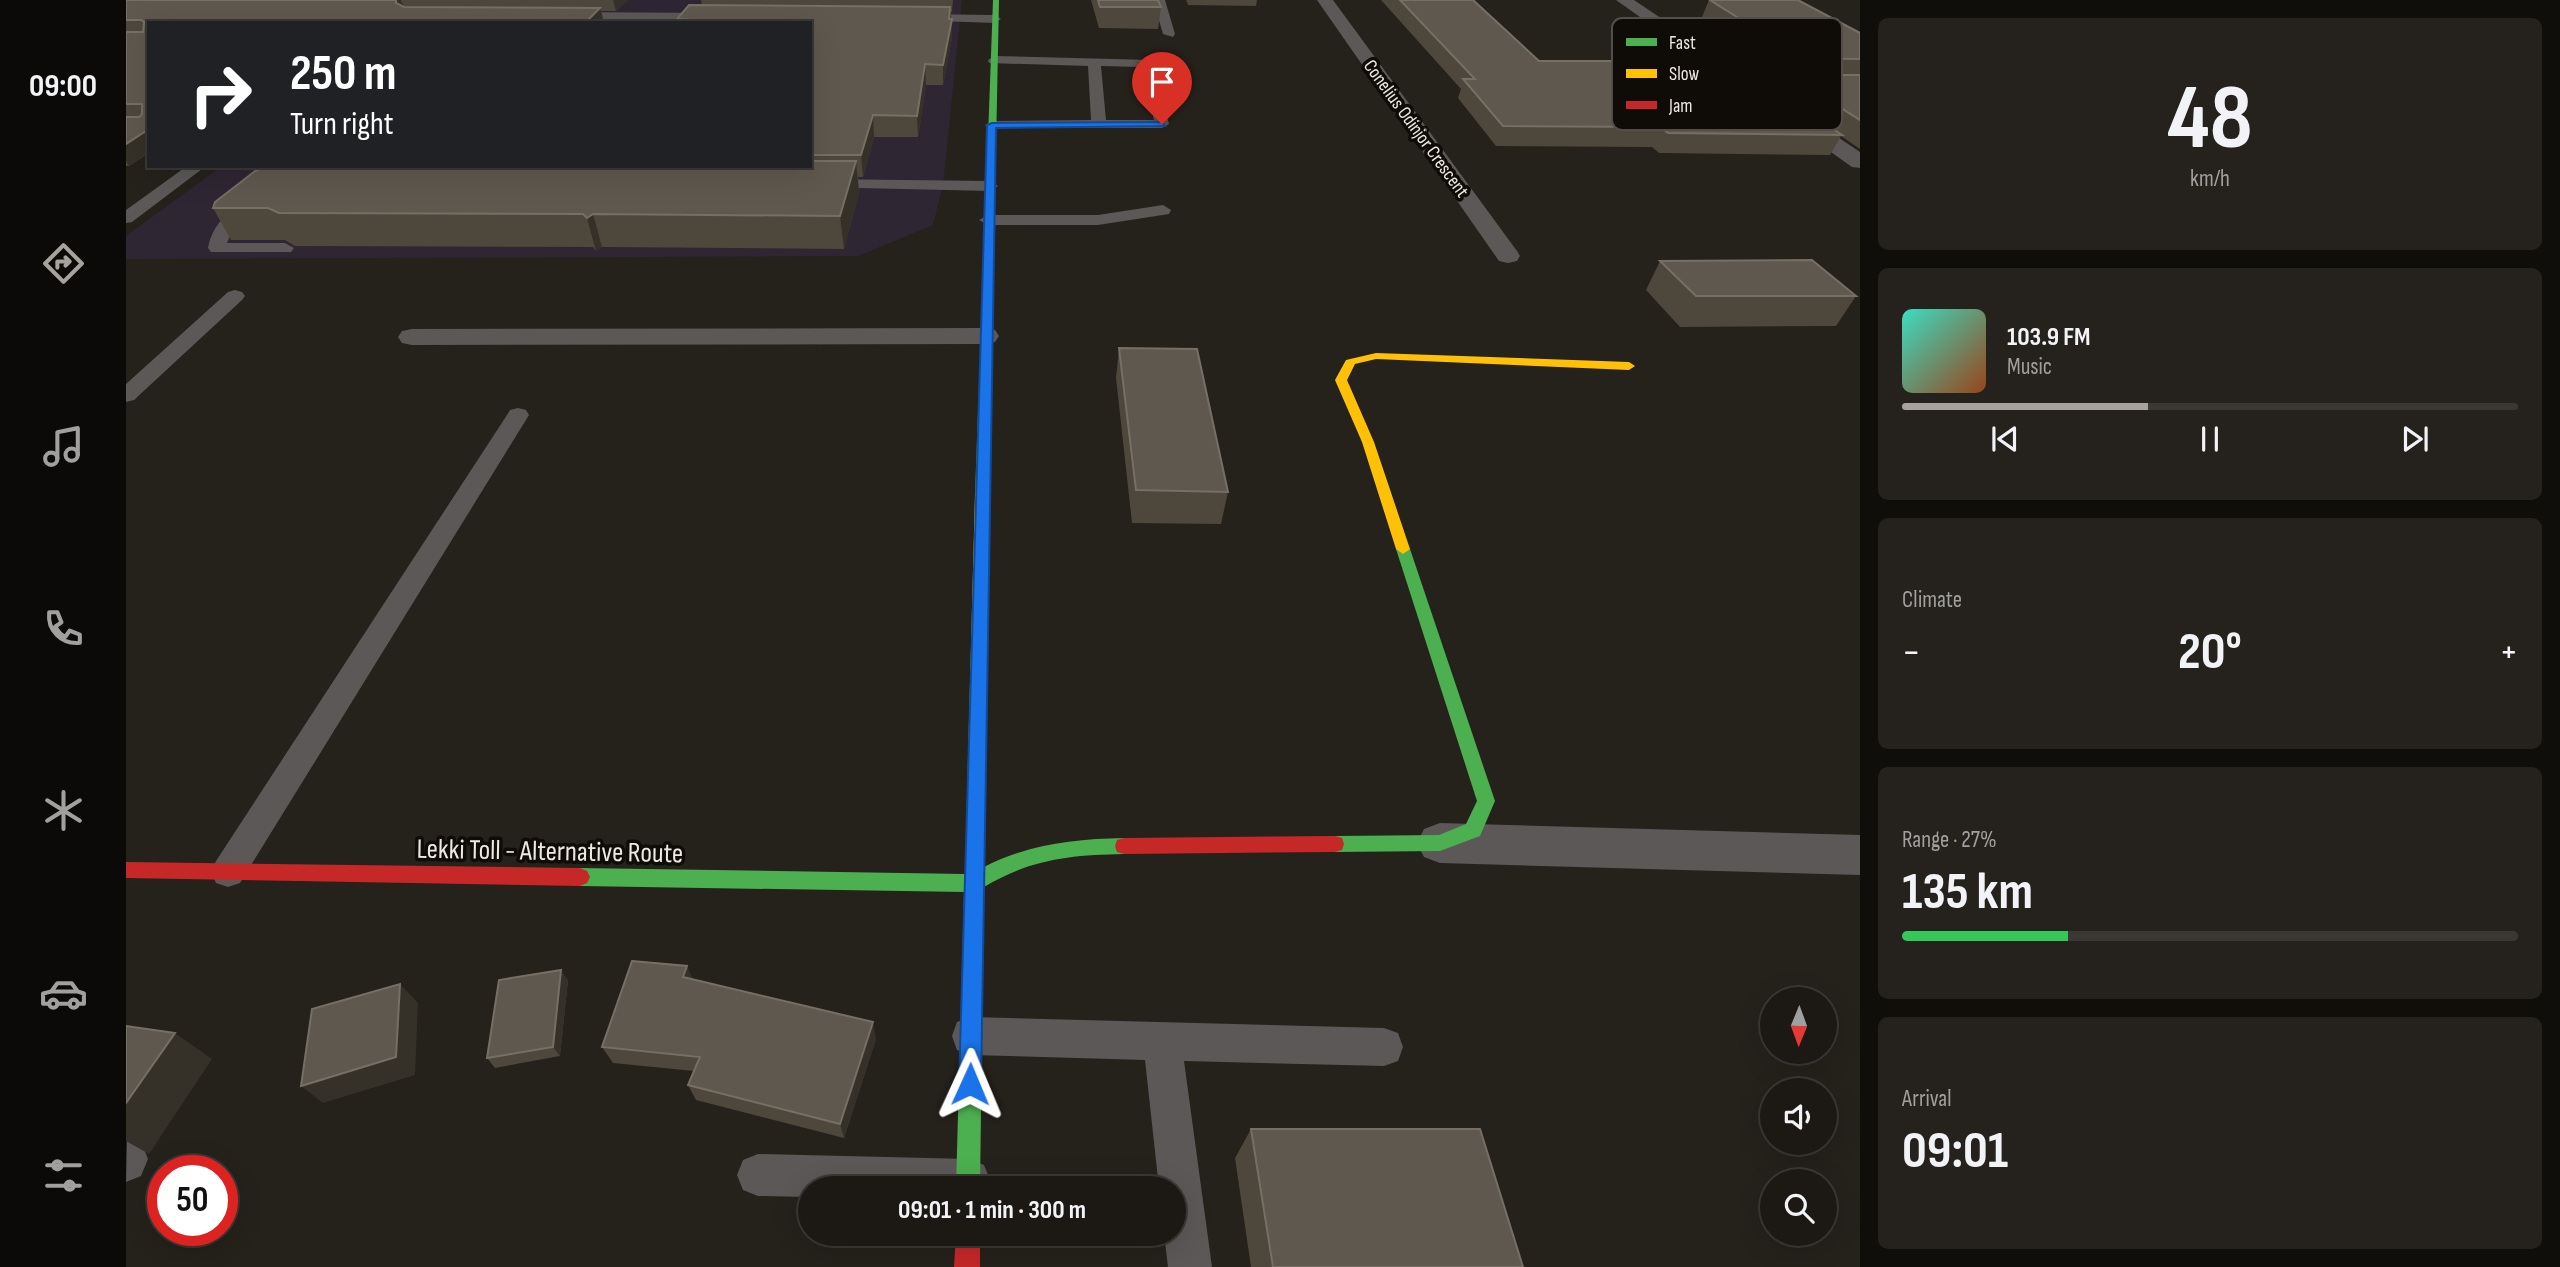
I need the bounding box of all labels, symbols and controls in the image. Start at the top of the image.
legend [1612,18,1842,130]
text: Fast [1669,32,1696,55]
text: 250 m [290,45,396,104]
icon: right [175,49,266,140]
pin [1132,52,1192,124]
street label: Conelius Odinjor Crescent [1358,56,1474,202]
icon: arrive [1143,63,1181,101]
text: Slow [1669,63,1699,86]
text: 48 [2167,65,2253,174]
text: 09:00 [29,67,97,106]
text: Jam [1668,95,1692,118]
text: Turn right [290,105,394,144]
text: km/h [2190,165,2230,193]
icon: directions [39,239,88,288]
text: 103.9 FM [2007,322,2090,353]
text: Music [2007,353,2052,381]
icon: previous [1986,420,2024,458]
icon: pause [2191,420,2229,458]
icon: next [2396,420,2434,458]
icon: music [39,422,88,471]
text: Climate [1902,586,1962,614]
icon: phone [39,604,88,653]
text: 20° [2178,621,2242,684]
text: − [1902,630,1921,675]
text: + [2499,630,2518,675]
icon: climate [39,786,88,835]
text: Range · 27% [1902,826,1997,854]
street label: Lekki Toll - Alternative Route [416,833,684,870]
text: 135 km [1902,861,2033,924]
icon: car [39,969,88,1018]
north arrow [1760,987,1838,1064]
map controls [1760,987,1837,1246]
position arrow [933,1047,1007,1121]
button: sound [1760,1078,1837,1155]
text: Arrival [1902,1085,1951,1113]
text: 09:01 [1902,1120,2008,1183]
icon: filters [39,1151,88,1200]
speed limit sign: 50 [147,1155,238,1246]
button: search [1760,1169,1837,1246]
text: 09:01 · 1 min · 300 m [898,1195,1086,1226]

